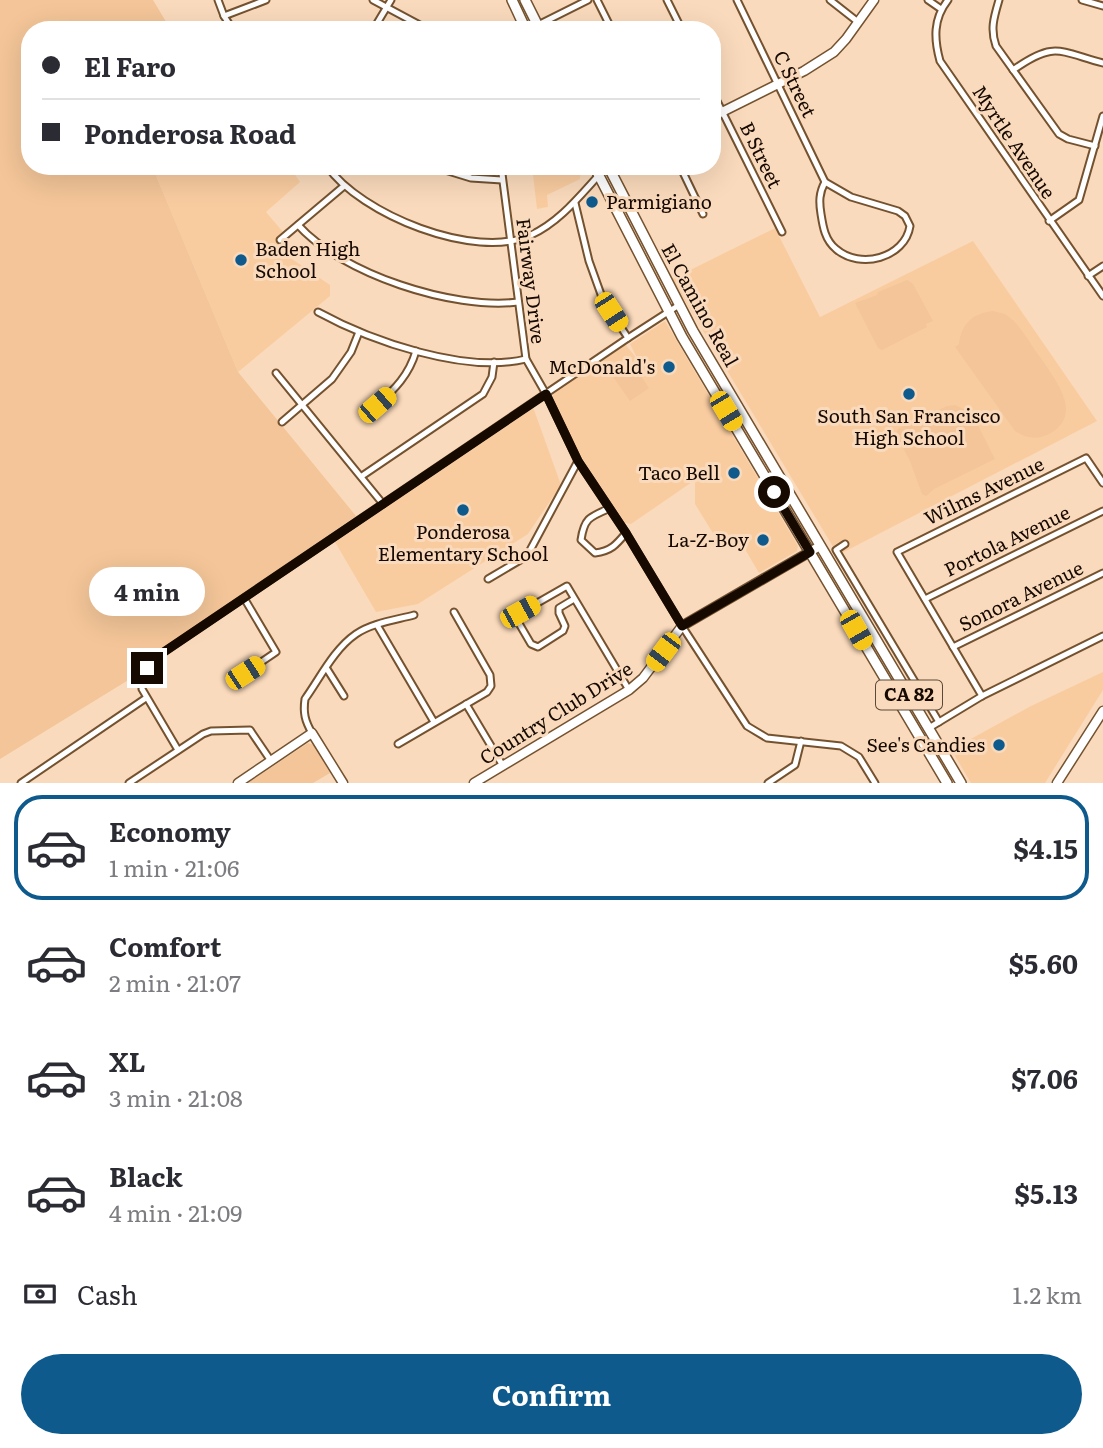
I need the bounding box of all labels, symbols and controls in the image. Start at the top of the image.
street label: C Street [768,45,824,122]
text: El Faro [84,46,176,85]
street label: Myrtle Avenue [966,79,1063,204]
text: Ponderosa Road [84,113,296,152]
street label: B Street [734,117,790,193]
place label: Parmigiano [606,187,712,215]
marker: Parmigiano [584,194,600,210]
street label: Fairway Drive [510,216,554,345]
place label: Baden High School [255,234,360,284]
street label: El Camino Real [655,238,746,371]
marker: Baden High School [233,252,249,268]
car [591,289,632,335]
place label: McDonald's [548,352,655,380]
marker: McDonald's [661,359,677,375]
car [355,383,400,427]
marker: South San Francisco High School [901,386,917,402]
car [707,388,746,434]
place label: South San Francisco High School [817,401,1001,451]
street label: Wilms Avenue [919,449,1048,531]
place label: Taco Bell [638,458,720,486]
marker: Taco Bell [726,465,742,481]
route start [758,476,790,508]
street label: Portola Avenue [939,497,1074,583]
marker: Ponderosa Elementary School [455,502,471,518]
place label: Ponderosa Elementary School [378,517,548,567]
place label: La-Z-Boy [667,525,749,553]
marker: La-Z-Boy [755,532,771,548]
street label: Sonora Avenue [954,553,1088,637]
callout: 4 min [89,566,205,616]
text: 4 min [114,574,180,608]
car [497,593,544,631]
car [837,607,876,653]
car [642,629,685,675]
route end [131,652,163,684]
car [222,653,269,693]
street label: Country Club Drive [474,654,637,771]
road number: CA 82 [876,680,942,710]
place label: See's Candies [866,730,985,758]
marker: See's Candies [991,737,1007,753]
text: Economy [109,811,231,850]
icon: car [25,816,88,879]
text: $4.15 [1013,828,1078,867]
text: 1 min · 21:06 [109,850,239,884]
text: Comfort [109,926,221,965]
icon: car [25,931,88,994]
text: $5.60 [1009,943,1078,982]
text: 2 min · 21:07 [109,965,241,999]
text: XL [109,1041,146,1080]
icon: car [25,1046,88,1109]
text: $7.06 [1011,1058,1078,1097]
text: 3 min · 21:08 [109,1080,243,1114]
text: Black [109,1156,183,1195]
icon: car [25,1161,88,1224]
text: $5.13 [1015,1173,1078,1212]
text: 4 min · 21:09 [109,1195,242,1229]
text: Cash [77,1274,138,1313]
icon: cash [21,1275,59,1313]
text: 1.2 km [1013,1277,1082,1311]
button: Confirm [21,1354,1082,1434]

